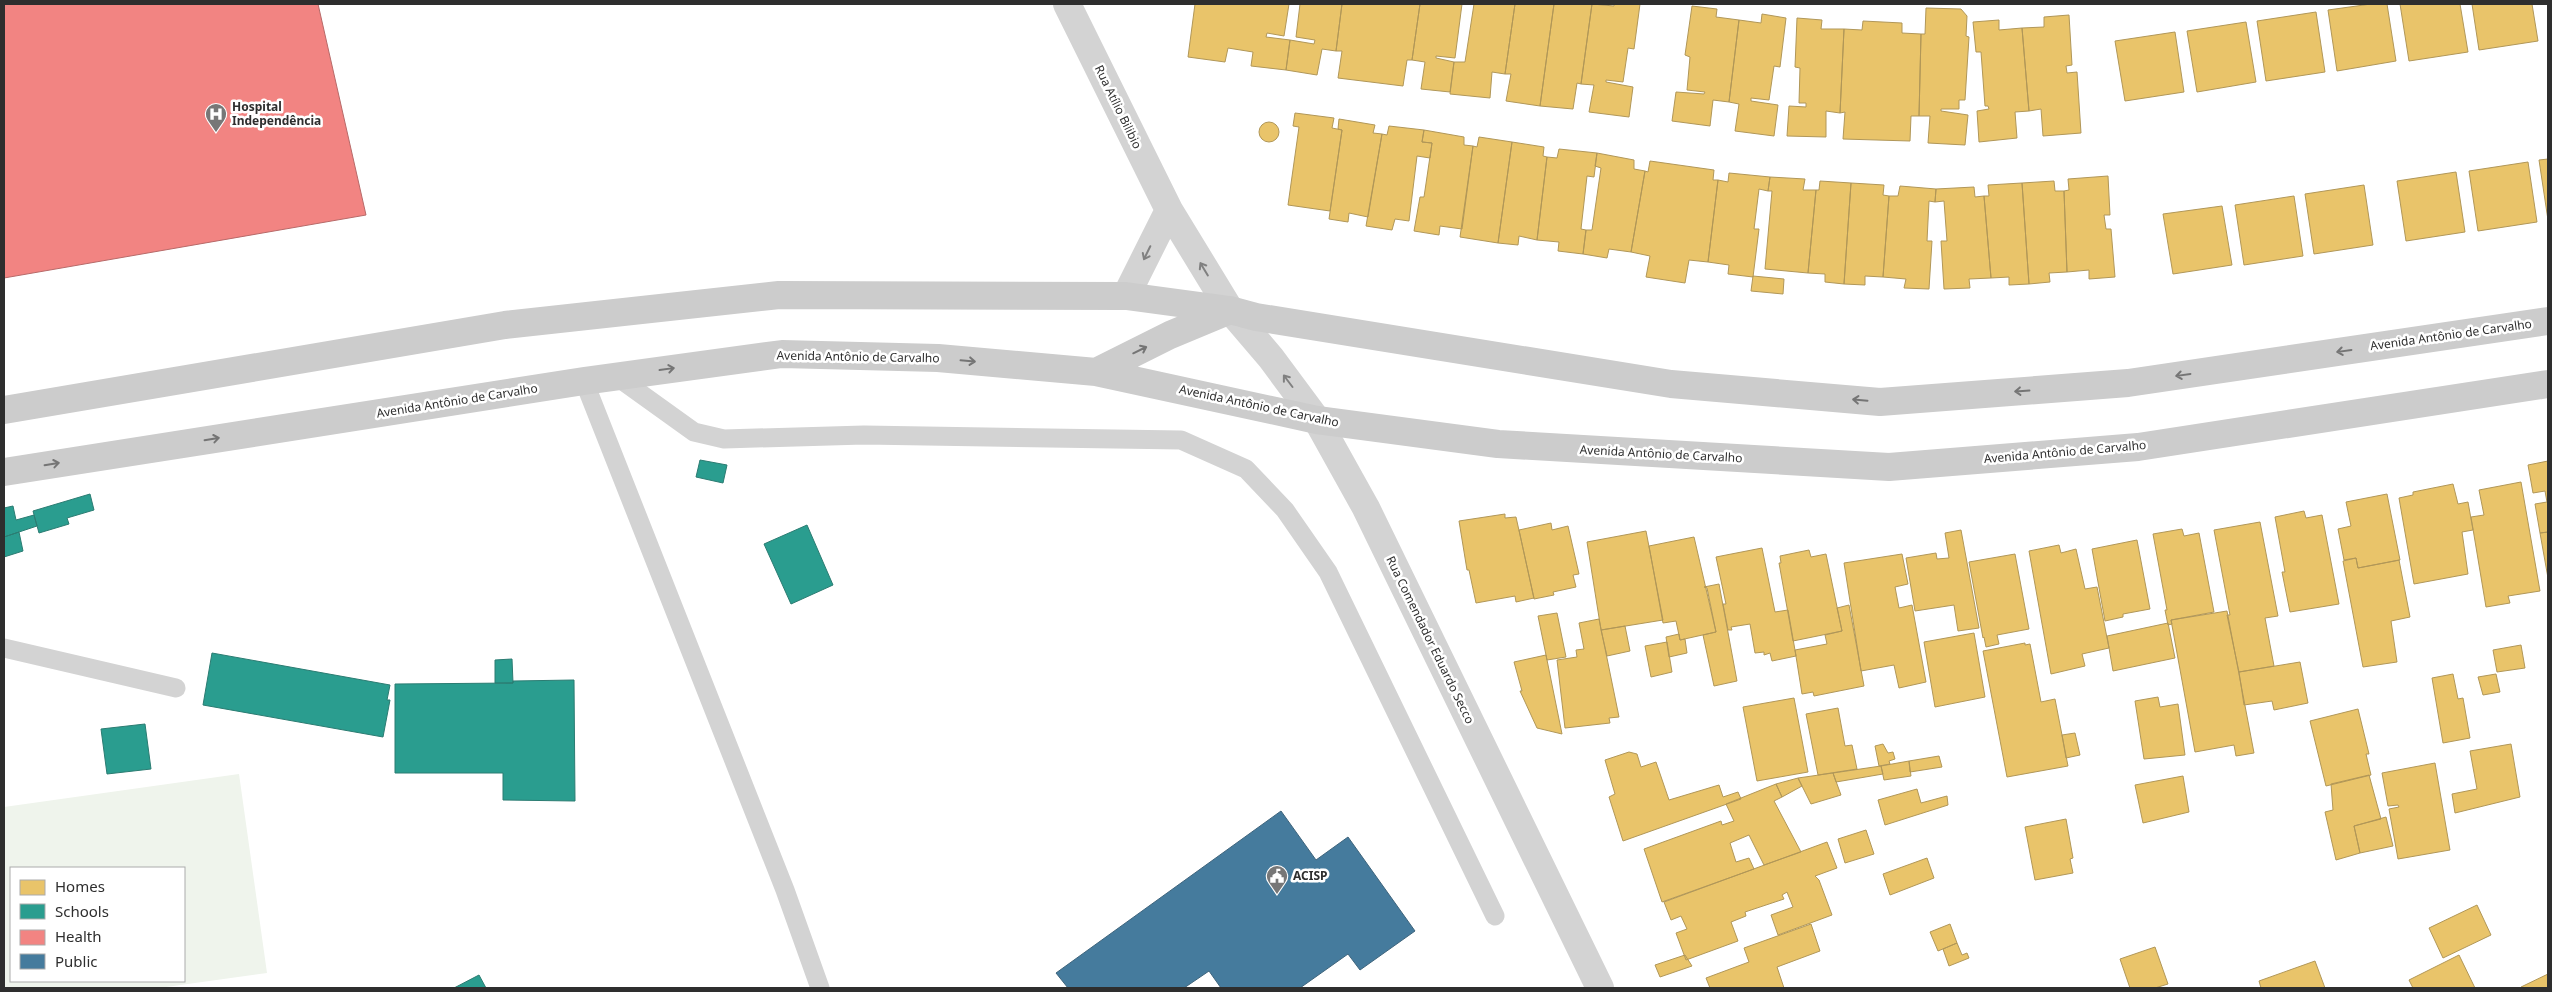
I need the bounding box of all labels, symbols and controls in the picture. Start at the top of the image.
street label: Rua Atílio Bilibio [1091,62,1146,152]
place label: Hospital Independência [232,98,321,129]
hospital icon: Hospital Independência [204,102,228,133]
one-way arrow [1142,245,1152,260]
one-way arrow [1199,262,1209,276]
street label: Avenida Antônio de Carvalho [2369,315,2533,354]
one-way arrow [1132,345,1147,355]
street label: Avenida Antônio de Carvalho [776,347,940,366]
one-way arrow [2337,347,2353,357]
one-way arrow [960,356,976,366]
one-way arrow [659,364,675,374]
one-way arrow [2176,370,2192,380]
one-way arrow [1283,374,1293,388]
street label: Avenida Antônio de Carvalho [375,379,539,422]
street label: Avenida Antônio de Carvalho [1178,380,1341,431]
one-way arrow [2014,386,2030,396]
one-way arrow [1852,395,1868,405]
one-way arrow [204,434,220,444]
street label: Avenida Antônio de Carvalho [1983,436,2147,467]
street label: Avenida Antônio de Carvalho [1579,441,1743,466]
one-way arrow [44,459,60,469]
street label: Rua Comendador Eduardo Secco [1382,553,1479,726]
public building icon: ACISP [1265,864,1289,895]
legend [10,867,185,982]
place label: ACISP [1293,867,1328,884]
text: Homes [55,876,105,896]
text: Schools [55,901,109,921]
text: Health [55,926,102,946]
text: Public [55,951,98,971]

